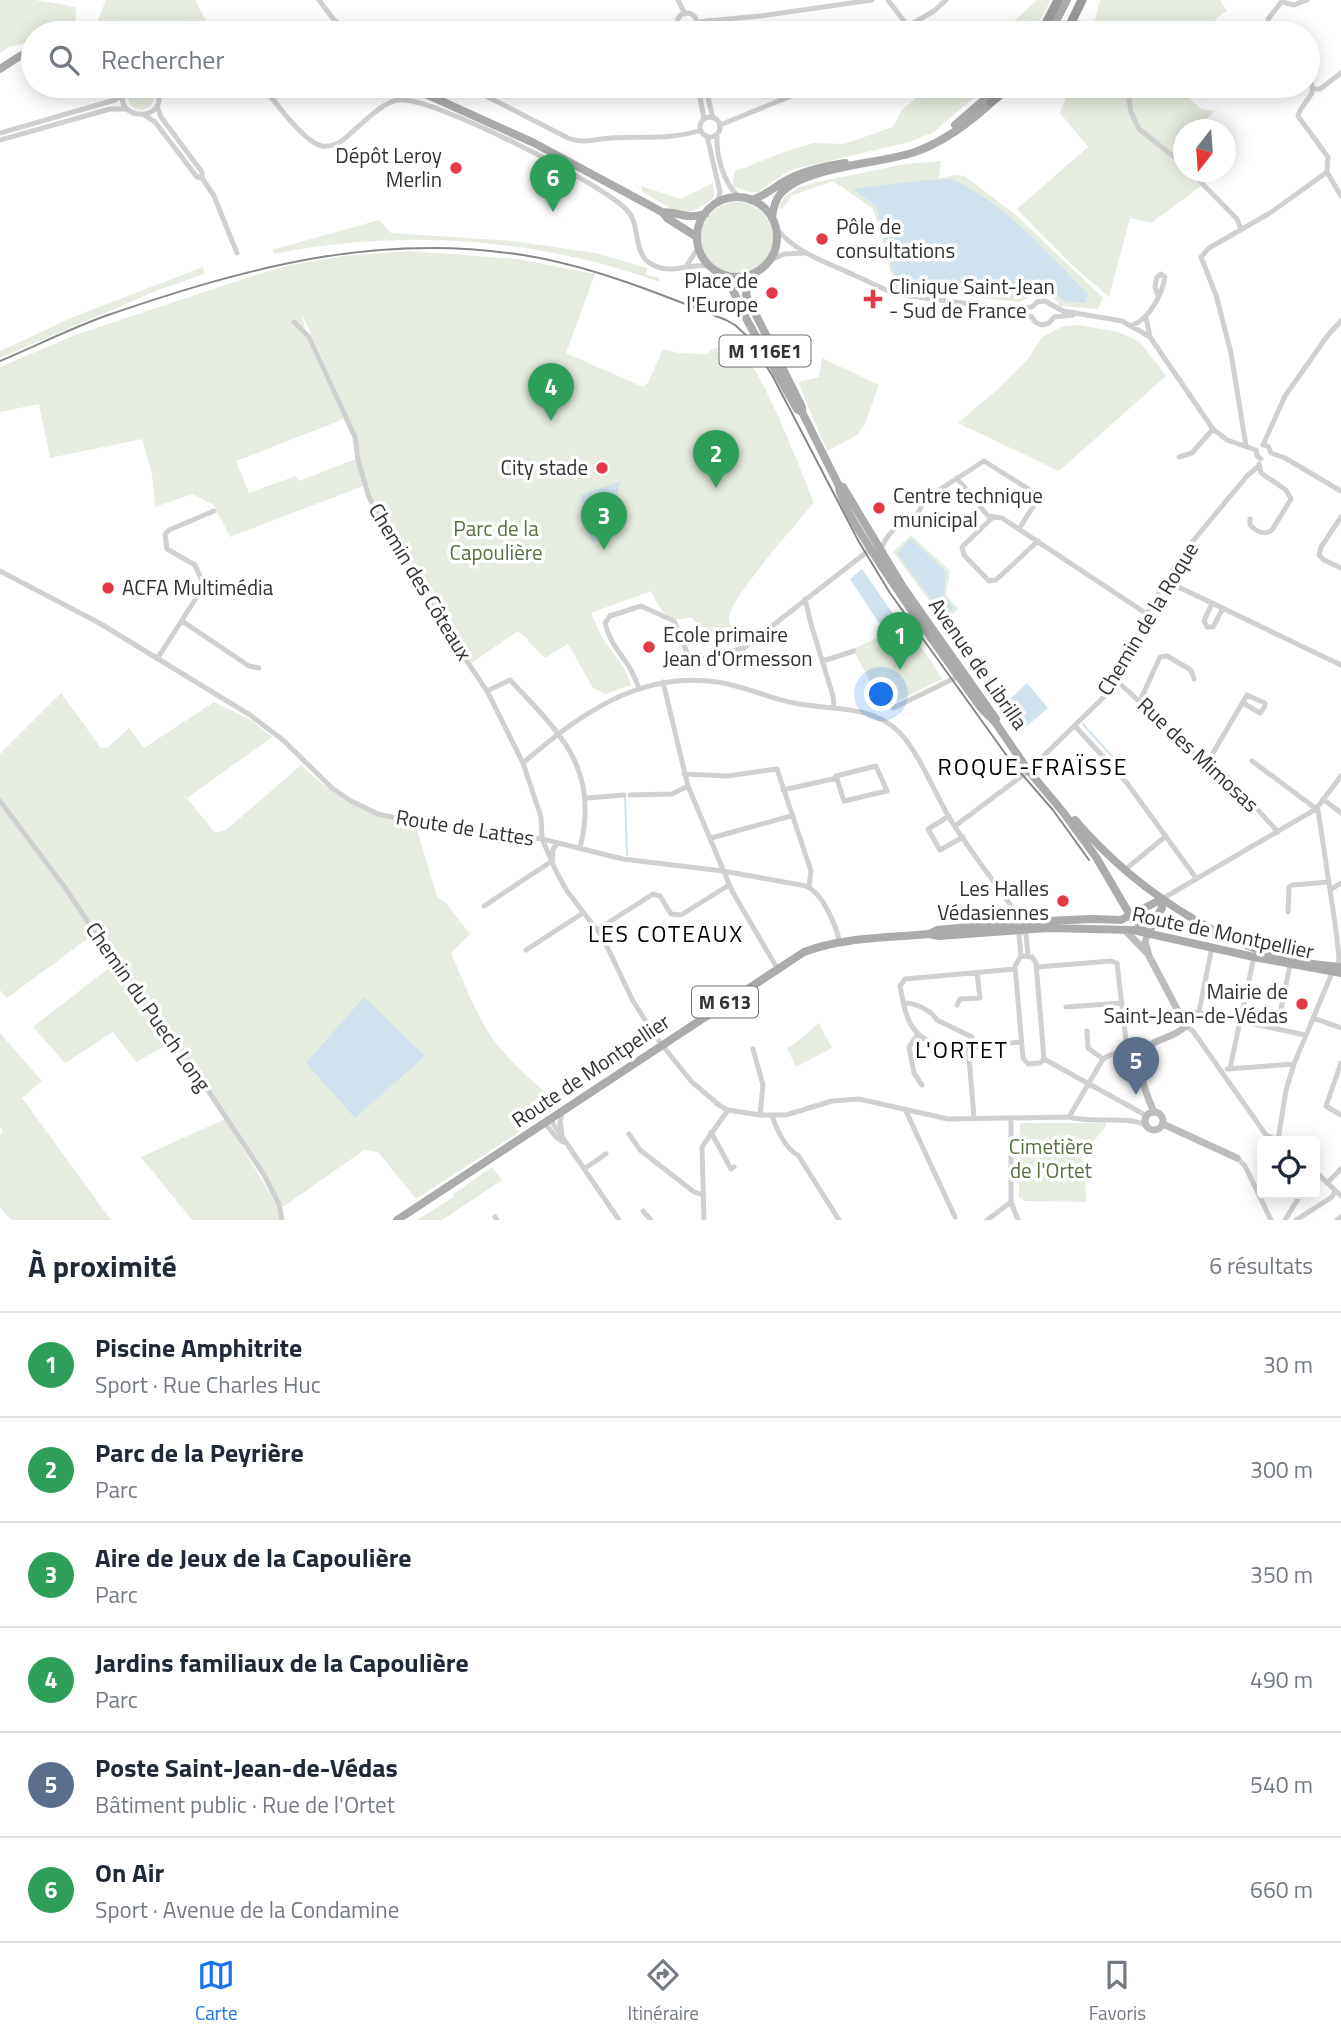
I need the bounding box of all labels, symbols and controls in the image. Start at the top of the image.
search box [21,21,1320,98]
text: Rechercher [101,40,225,79]
icon: search [45,41,83,79]
north arrow [1173,119,1236,182]
place label: Dépôt Leroy Merlin [335,139,442,195]
pin: 6 [530,154,576,212]
marker: Dépôt Leroy Merlin [448,160,464,176]
place label: Pôle de consultations [836,210,955,266]
marker: Pôle de consultations [814,231,830,247]
place label: Place de l'Europe [684,264,758,320]
place label: Clinique Saint-Jean - Sud de France [889,270,1055,326]
marker: Place de l'Europe [764,285,780,301]
marker: Clinique Saint-Jean - Sud de France [863,289,883,309]
road number: M 116E1 [720,336,810,366]
pin: 4 [528,363,574,421]
pin: 2 [693,430,739,488]
place label: City stade [500,451,588,483]
marker: City stade [594,460,610,476]
place label: Centre technique municipal [893,479,1043,535]
pin: 3 [581,492,627,550]
street label: Chemin des Côteaux [361,497,481,667]
marker: Centre technique municipal [871,500,887,516]
park label: Parc de la Capoulière [450,512,542,568]
street label: Chemin de la Roque [1089,536,1206,701]
place label: ACFA Multimédia [122,571,274,603]
marker: ACFA Multimédia [100,580,116,596]
street label: Avenue de Librilla [921,591,1036,736]
pin: 1 [877,612,923,670]
place label: Ecole primaire Jean d'Ormesson [663,618,813,674]
marker: Ecole primaire Jean d'Ormesson [641,639,657,655]
your location [864,677,898,711]
street label: Rue des Mimosas [1131,689,1267,819]
district label: ROQUE-FRAÏSSE [938,749,1128,784]
street label: Route de Lattes [394,800,537,854]
place label: Les Halles Védasiennes [937,872,1049,928]
marker: Les Halles Védasiennes [1055,893,1071,909]
street label: Route de Montpellier [1129,897,1317,967]
street label: Chemin du Puech Long [78,915,220,1098]
district label: LES COTEAUX [588,916,744,951]
place label: Mairie de Saint-Jean-de-Védas [1103,975,1288,1031]
road number: M 613 [692,986,758,1018]
marker: Mairie de Saint-Jean-de-Védas [1294,996,1310,1012]
street label: Route de Montpellier [505,1005,676,1135]
district label: L'ORTET [915,1032,1009,1067]
pin: 5 [1113,1037,1159,1095]
park label: Cimetière de l'Ortet [1009,1130,1093,1186]
map controls [1257,1136,1320,1199]
button: locate [1257,1136,1320,1199]
text: À proximité [28,1243,177,1289]
text: 6 résultats [1209,1248,1313,1283]
text: Piscine Amphitrite [95,1328,302,1367]
text: 1 [45,1347,57,1382]
text: 30 m [1263,1347,1313,1382]
text: Sport · Rue Charles Huc [95,1367,321,1402]
text: Parc de la Peyrière [95,1433,304,1472]
text: 2 [45,1452,57,1487]
text: 300 m [1250,1452,1313,1487]
text: Parc [95,1472,138,1507]
text: Aire de Jeux de la Capoulière [95,1538,412,1577]
text: 3 [45,1557,57,1592]
text: 350 m [1250,1557,1313,1592]
text: Parc [95,1577,138,1612]
text: Jardins familiaux de la Capoulière [95,1643,469,1682]
text: 4 [45,1662,57,1697]
text: 490 m [1250,1662,1313,1697]
text: Parc [95,1682,138,1717]
text: Poste Saint-Jean-de-Védas [95,1748,398,1787]
text: 5 [45,1767,57,1802]
text: 540 m [1250,1767,1313,1802]
text: Bâtiment public · Rue de l'Ortet [95,1787,395,1822]
text: On Air [95,1853,164,1892]
text: 6 [45,1872,57,1907]
text: 660 m [1250,1872,1313,1907]
text: Sport · Avenue de la Condamine [95,1892,399,1927]
tab: Carte [195,1956,238,2027]
tab: Itinéraire [627,1956,699,2027]
tab: Favoris [1089,1956,1146,2027]

